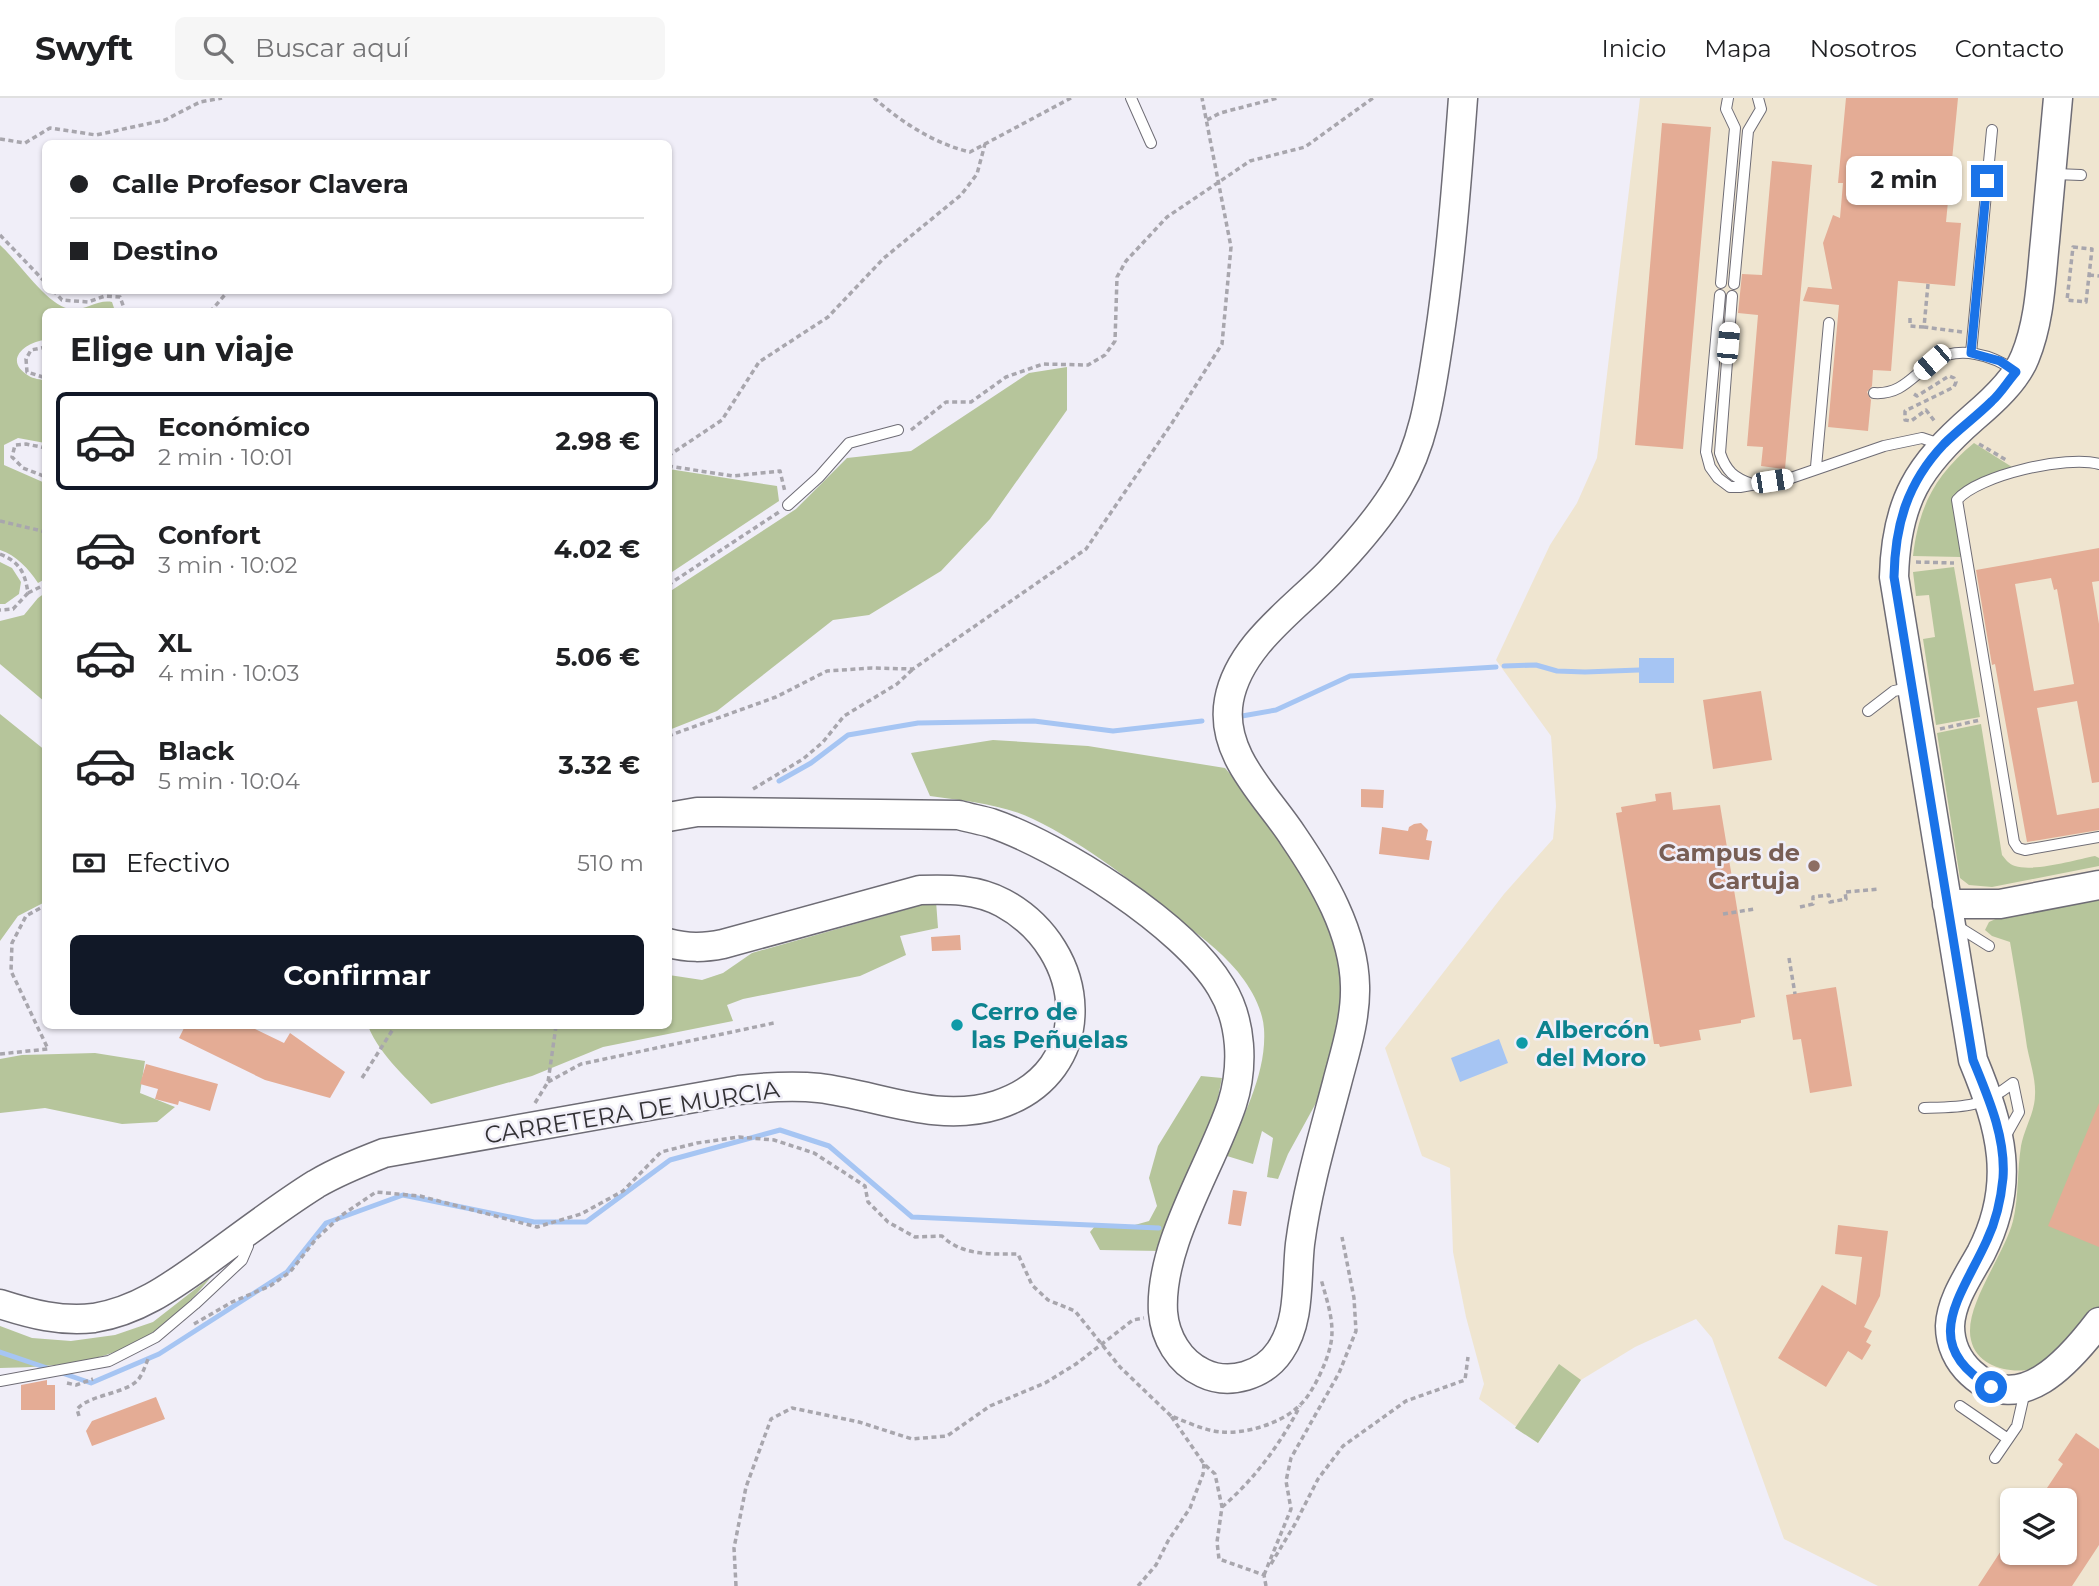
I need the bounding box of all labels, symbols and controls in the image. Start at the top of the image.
search box [175,17,665,80]
text: Swyft [35,28,133,68]
icon: search [199,29,237,67]
text: Buscar aquí [255,32,409,64]
text: Inicio [1601,34,1666,63]
text: Mapa [1704,34,1772,63]
text: Nosotros [1810,34,1917,63]
text: Contacto [1955,34,2064,63]
callout: 2 min [1847,156,1962,206]
route end [1971,165,2003,197]
text: 2 min [1870,166,1938,194]
text: Calle Profesor Clavera [112,168,409,200]
text: Destino [112,235,218,267]
car [1716,321,1741,365]
text: Elige un viaje [70,330,294,369]
car [1910,340,1955,384]
icon: car [74,410,137,473]
text: Económico [158,411,310,443]
text: 2.98 € [555,425,640,457]
text: 2 min · 10:01 [158,443,293,471]
car [1750,467,1795,495]
icon: car [74,518,137,581]
text: Confort [158,519,261,551]
text: 4.02 € [554,533,640,565]
text: 3 min · 10:02 [158,551,298,579]
icon: car [74,626,137,689]
text: XL [158,627,192,659]
text: 5.06 € [555,641,640,673]
text: 4 min · 10:03 [158,659,300,687]
icon: car [74,734,137,797]
text: Black [158,735,234,767]
text: 3.32 € [558,749,640,781]
text: 5 min · 10:04 [158,767,300,795]
place label: Campus de Cartuja [1658,838,1800,895]
icon: cash [70,844,108,882]
text: Efectivo [126,847,230,879]
text: 510 m [577,849,644,877]
marker: Campus de Cartuja [1806,858,1822,874]
button: Confirmar [70,935,644,1015]
place label: Cerro de las Peñuelas [971,997,1128,1054]
place label: Albercón del Moro [1535,1015,1650,1072]
marker: Cerro de las Peñuelas [949,1017,965,1033]
marker: Albercón del Moro [1514,1035,1530,1051]
street label: CARRETERA DE MURCIA [482,1074,782,1150]
route start [1975,1371,2007,1403]
map controls [2000,1488,2077,1565]
button: layers [2000,1488,2077,1565]

